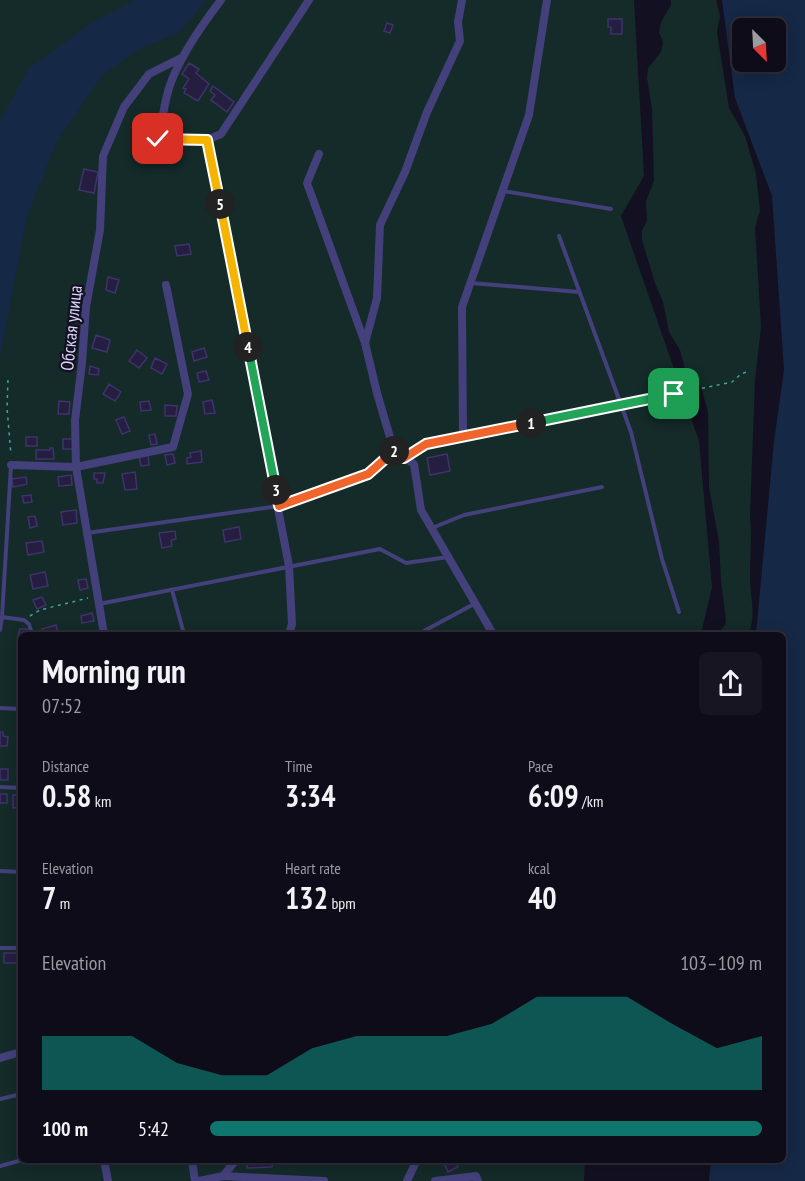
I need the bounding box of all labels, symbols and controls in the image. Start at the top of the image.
north arrow [732,18,786,72]
map controls [732,18,786,72]
pin [132,113,183,164]
icon: check [141,122,174,155]
pin: 5 [205,189,235,219]
text: 5 [216,194,224,214]
street label: Обская улица [55,284,87,372]
pin: 4 [233,332,263,362]
text: 4 [244,337,252,357]
pin [648,368,699,419]
icon: arrive [657,377,690,410]
pin: 1 [516,408,546,438]
text: 1 [527,413,535,433]
pin: 2 [379,436,409,466]
text: 2 [390,441,398,461]
pin: 3 [261,475,291,505]
text: 3 [272,480,280,500]
text: Morning run [42,649,186,692]
button: share [699,652,762,715]
text: 07:52 [42,693,82,719]
text: Distance [42,756,89,776]
text: Time [285,756,313,776]
text: Pace [528,756,553,776]
text: 0.58 [42,776,91,815]
text: 3:34 [285,776,336,815]
text: 6:09 [528,776,579,815]
text: km [91,791,111,811]
text: /km [579,791,603,811]
text: Elevation [42,858,93,878]
text: Heart rate [285,858,341,878]
text: kcal [528,858,550,878]
text: 7 [42,878,56,917]
text: 132 [285,878,328,917]
text: 40 [528,878,557,917]
text: m [56,893,70,913]
text: bpm [328,893,356,913]
text: Elevation [42,950,106,976]
text: 103–109 m [680,950,762,976]
text: 100 m [42,1116,88,1142]
text: 5:42 [138,1116,169,1142]

